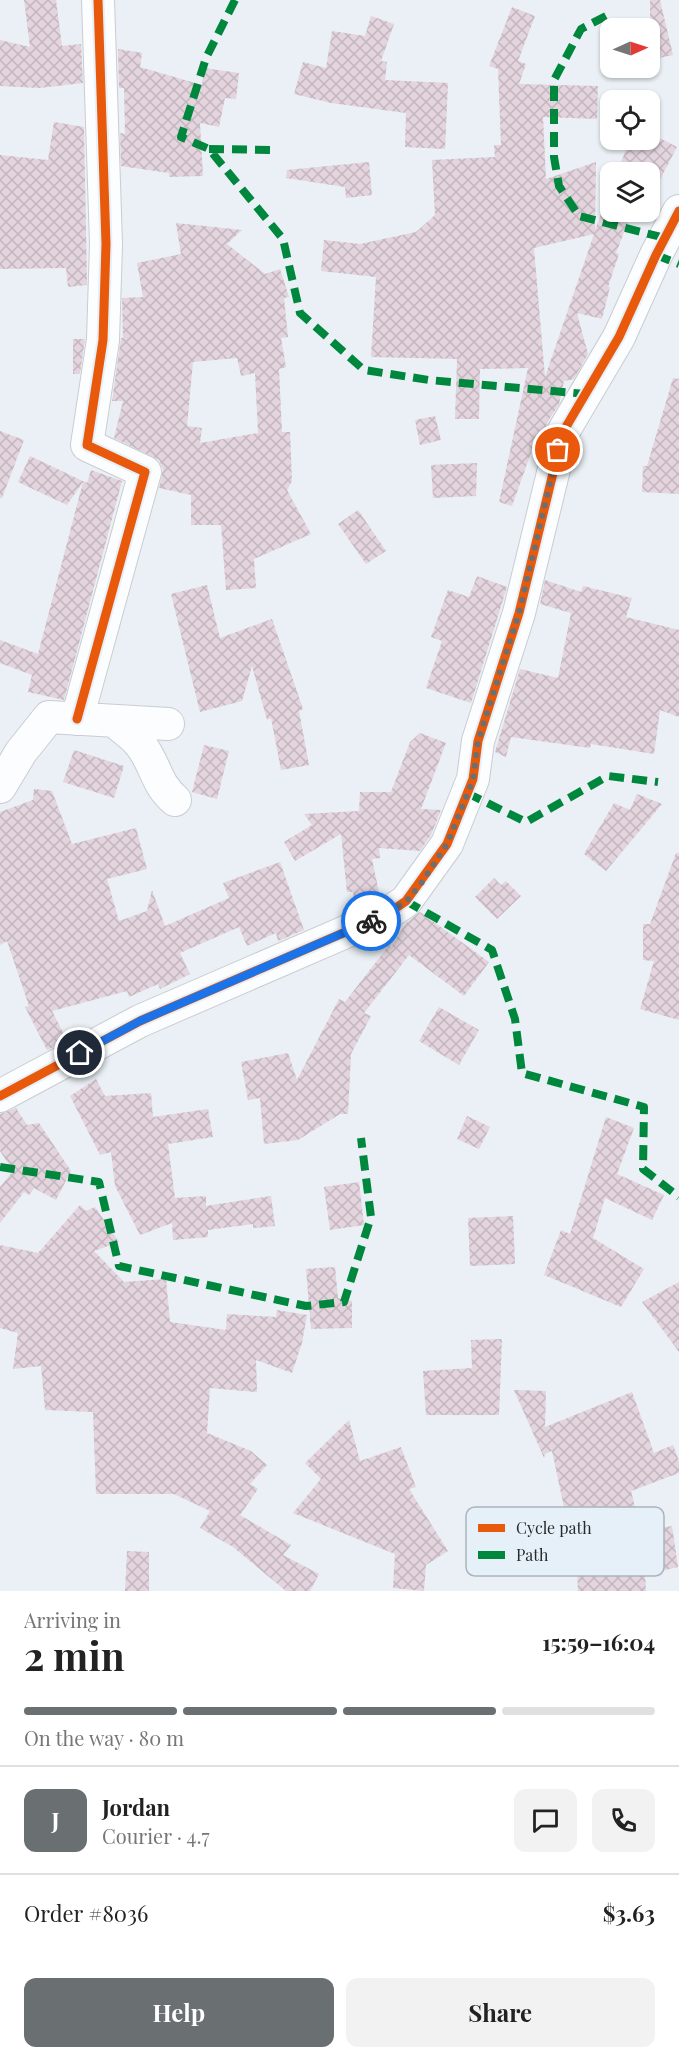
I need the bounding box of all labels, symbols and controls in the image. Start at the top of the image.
north arrow [600,18,660,78]
map controls [600,18,660,222]
button: locate [600,90,660,150]
button: layers [600,162,660,222]
pin [532,424,583,475]
icon: bag [541,433,574,466]
courier [341,891,401,951]
icon: bike [355,905,388,938]
pin [54,1027,105,1078]
icon: home [63,1036,96,1069]
legend [466,1507,664,1576]
text: Cycle path [516,1517,592,1538]
text: Path [516,1544,549,1565]
text: Arriving in [24,1606,121,1633]
text: 15:59–16:04 [542,1627,655,1657]
text: 2 min [24,1629,125,1681]
text: On the way · 80 m [24,1724,184,1751]
button: chat [514,1789,577,1852]
button: phone [592,1789,655,1852]
text: Jordan [102,1792,170,1822]
text: J [51,1805,60,1835]
text: Courier · 4.7 [102,1822,210,1849]
text: Order #8036 [24,1898,148,1928]
text: $3.63 [603,1898,655,1928]
button: Help [24,1978,334,2047]
button: Share [346,1978,655,2047]

